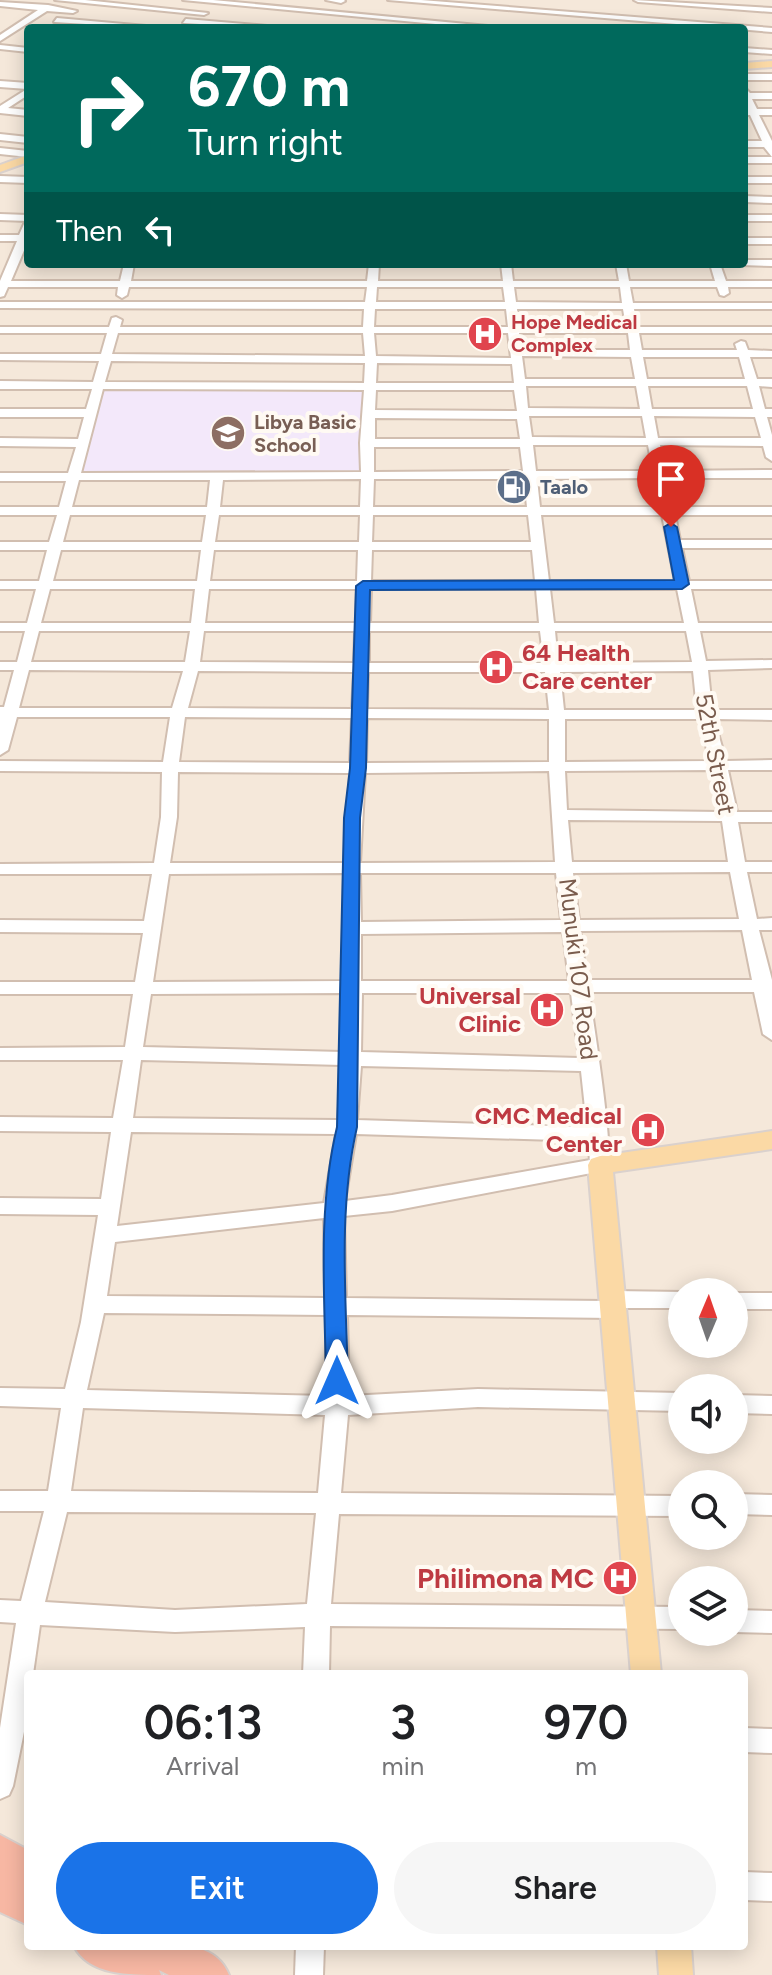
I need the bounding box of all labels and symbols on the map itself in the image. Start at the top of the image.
place label: Hope Medical Complex [511,310,637,357]
hospital icon: Hope Medical Complex [466,315,504,353]
place label: Libya Basic School [254,410,357,457]
school or university icon: Libya Basic School [209,414,247,452]
pin [637,445,705,527]
fuel station icon: Taalo [495,468,533,506]
place label: Taalo [540,475,589,499]
place label: 64 Health Care center [522,638,652,695]
hospital icon: 64 Health Care center [477,648,515,686]
street label: 52th Street [690,691,741,817]
street label: Munuki 107 Road [553,876,604,1062]
place label: Universal Clinic [419,981,521,1038]
hospital icon: Universal Clinic [528,991,566,1029]
place label: CMC Medical Center [475,1101,622,1158]
hospital icon: CMC Medical Center [629,1111,667,1149]
north arrow [668,1278,748,1358]
position arrow [295,1339,379,1423]
hospital icon: Philimona MC [601,1559,639,1597]
place label: Philimona MC [417,1561,594,1595]

